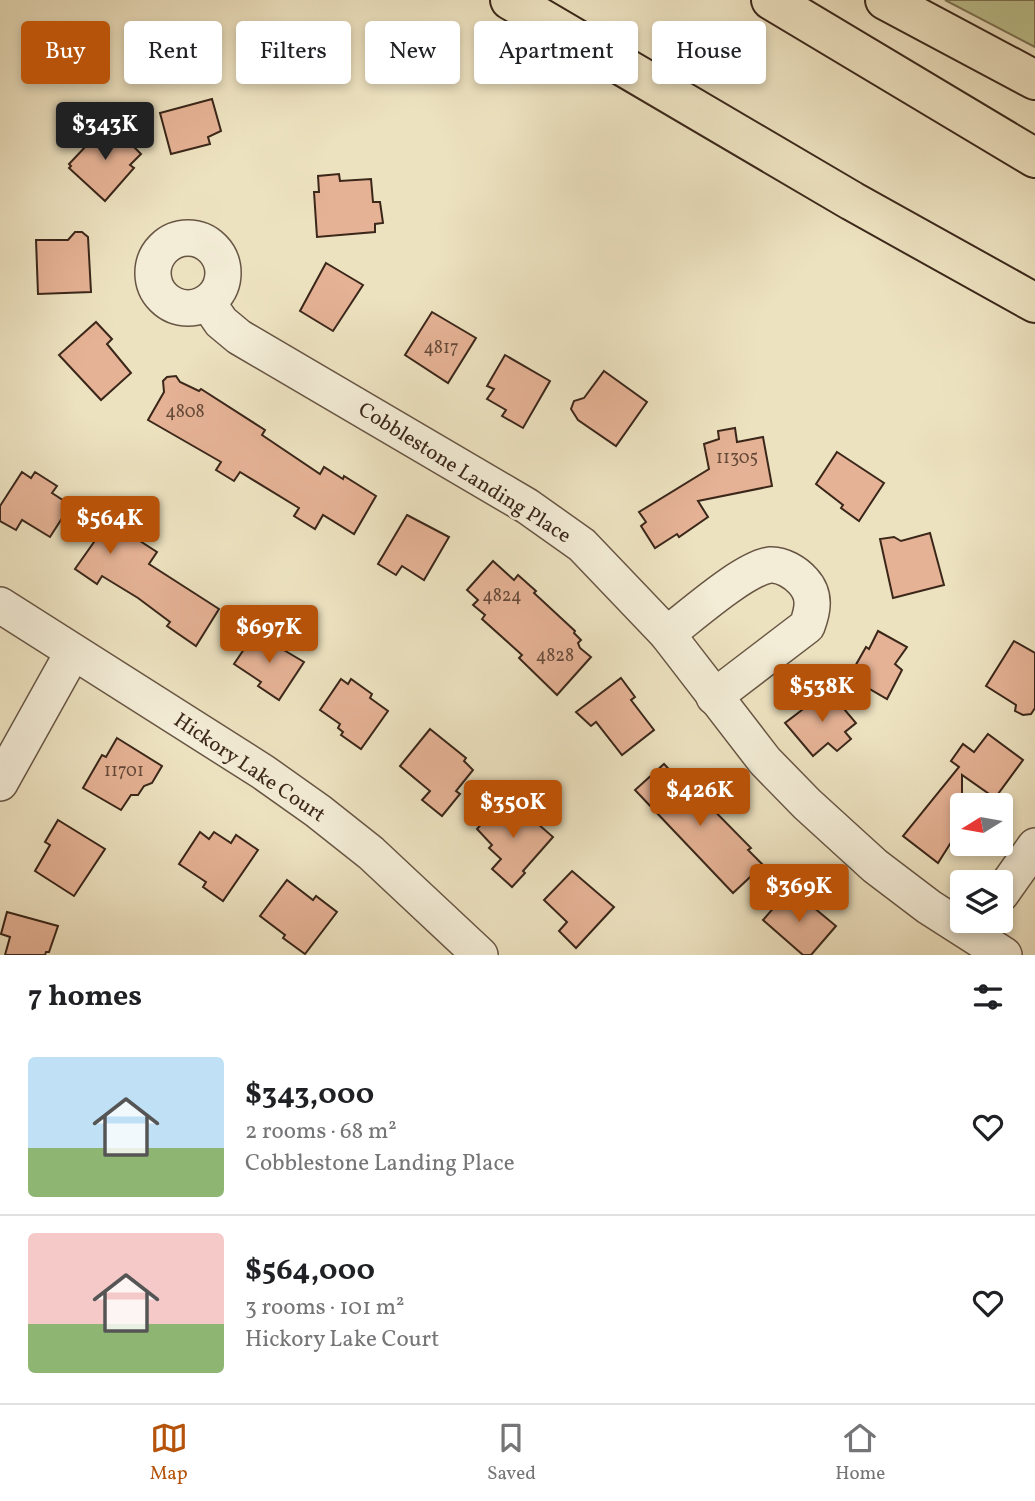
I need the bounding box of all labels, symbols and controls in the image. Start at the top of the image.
chip: Buy [21,21,110,84]
chip: Rent [124,21,222,84]
chip: Filters [236,21,351,84]
chip: New [365,21,460,84]
chip: Apartment [474,21,638,84]
chip: House [652,21,766,84]
pin: $343K [56,102,154,162]
text: $343K [72,109,138,141]
house number: 4817 [423,336,459,361]
street label: Cobblestone Landing Place [352,396,576,551]
house number: 4808 [165,400,205,425]
house number: 11305 [716,446,758,471]
pin: $564K [61,496,159,556]
text: $564K [77,503,143,535]
house number: 4824 [482,584,522,609]
pin: $697K [220,606,318,665]
text: $697K [236,612,302,644]
house number: 4828 [536,644,574,669]
pin: $538K [773,664,871,724]
text: $538K [790,671,854,703]
street label: Hickory Lake Court [168,707,331,830]
house number: 11701 [104,759,144,784]
pin: $426K [651,768,749,828]
text: $426K [666,775,734,807]
pin: $350K [464,780,562,840]
text: $350K [480,787,546,819]
north arrow [950,793,1013,856]
map controls [950,793,1013,933]
pin: $369K [750,864,848,924]
button: layers [950,870,1013,933]
text: $369K [766,871,832,903]
text: 7 homes [28,976,142,1018]
icon: filters [969,978,1007,1016]
text: $343,000 [245,1074,374,1116]
icon: home [84,1085,168,1169]
icon: heart [969,1108,1007,1146]
text: 2 rooms · 68 m² [245,1116,397,1148]
text: Cobblestone Landing Place [245,1148,515,1180]
text: $564,000 [245,1250,375,1292]
icon: home [84,1261,168,1345]
icon: heart [969,1284,1007,1322]
text: 3 rooms · 101 m² [245,1292,405,1324]
text: Hickory Lake Court [245,1324,439,1356]
tab: Map [150,1419,188,1487]
tab: Saved [487,1419,536,1487]
tab: Home [835,1419,885,1487]

